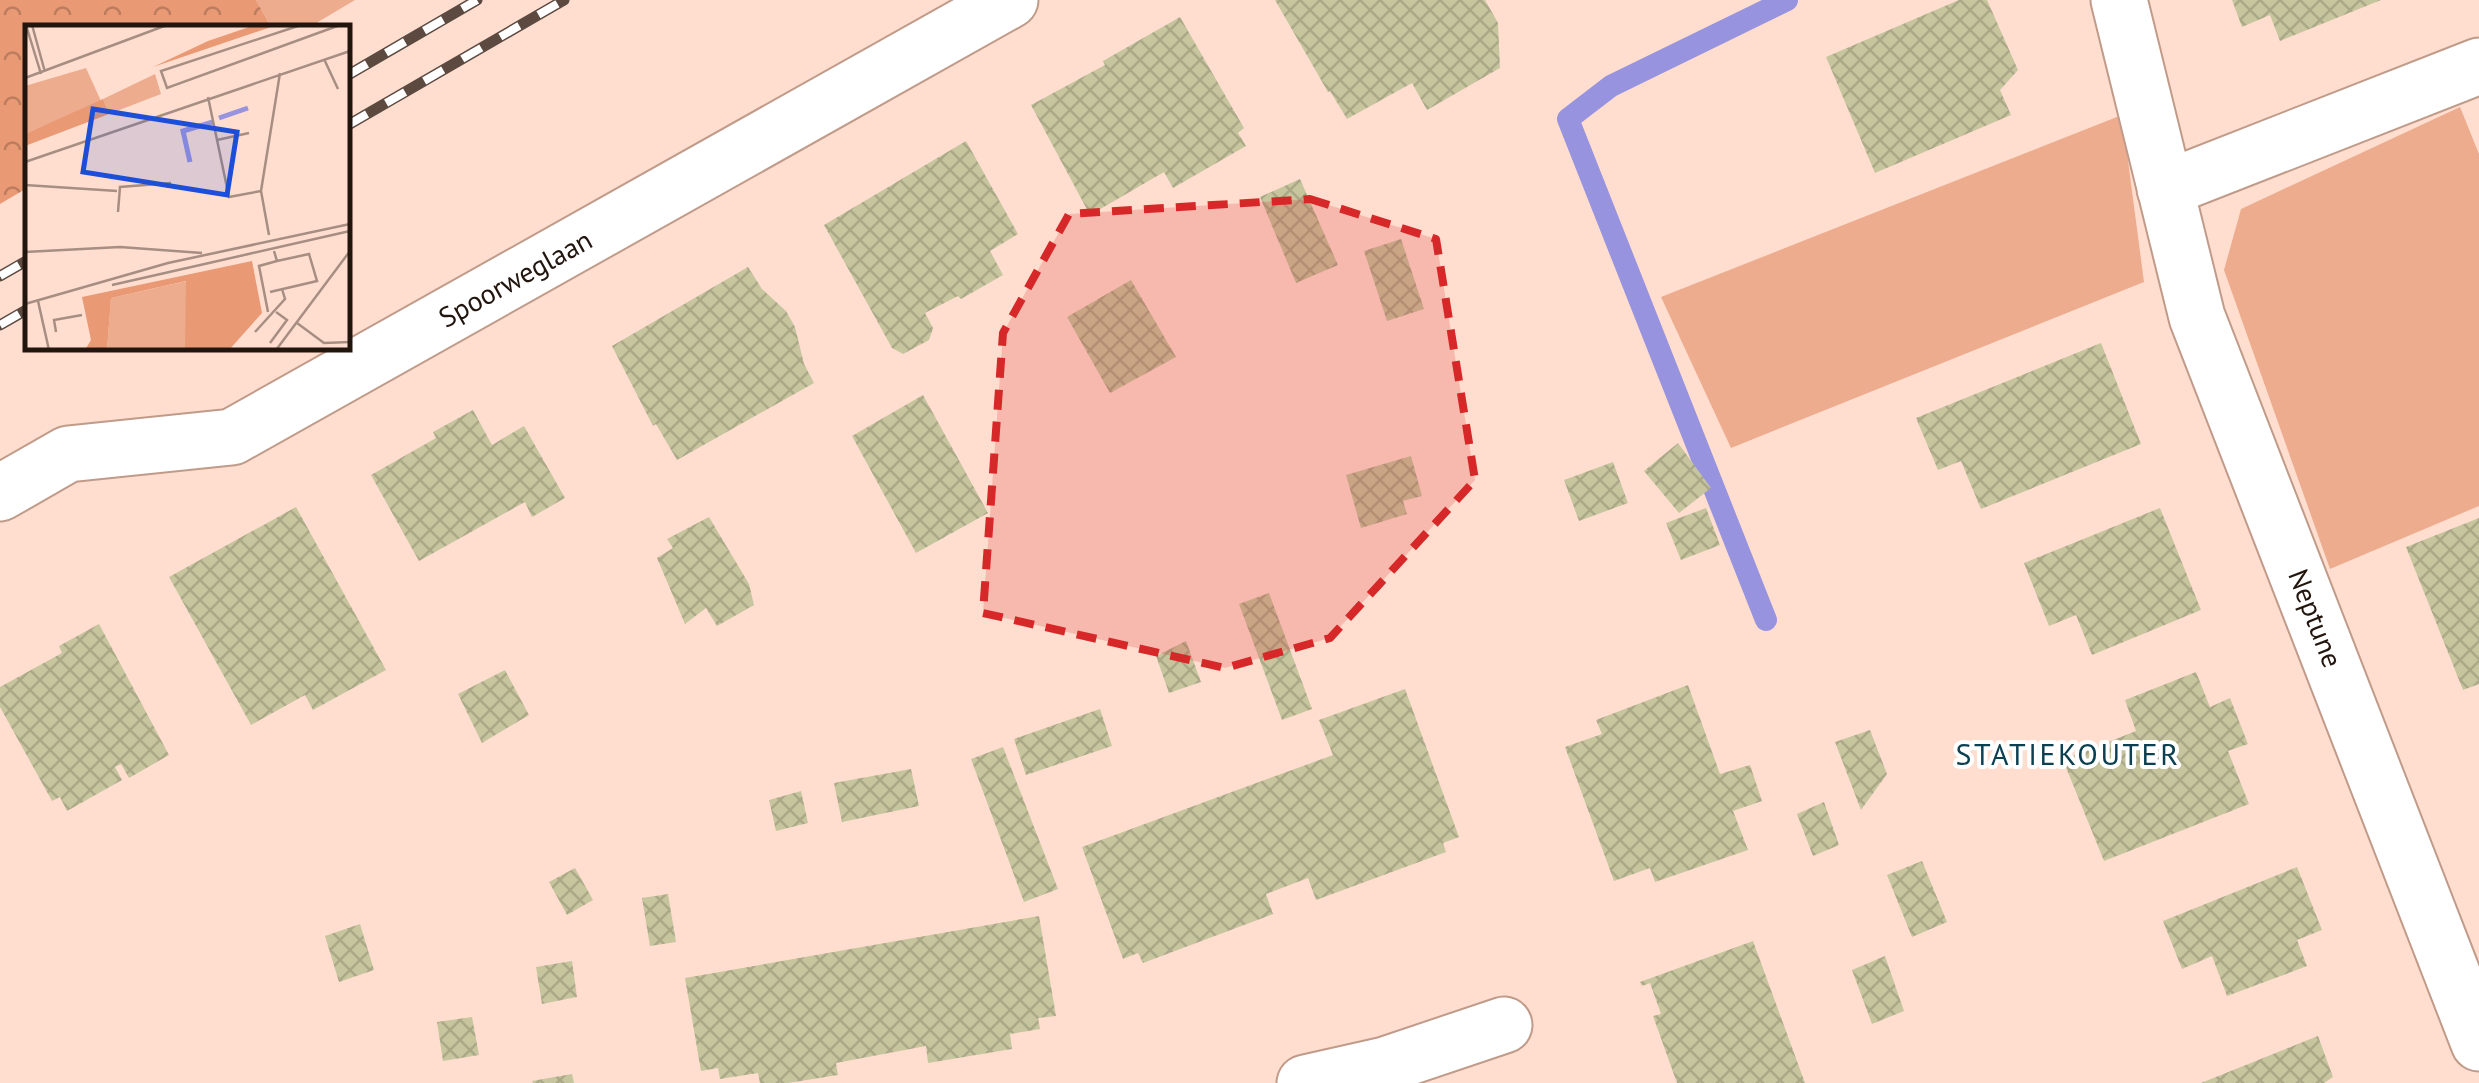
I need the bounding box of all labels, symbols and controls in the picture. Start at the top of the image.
inset map [25,25,350,350]
street label: Spoorweglaan [432,221,598,335]
street label: Neptune [2280,564,2352,672]
district label: STATIEKOUTER [1955,734,2181,773]

